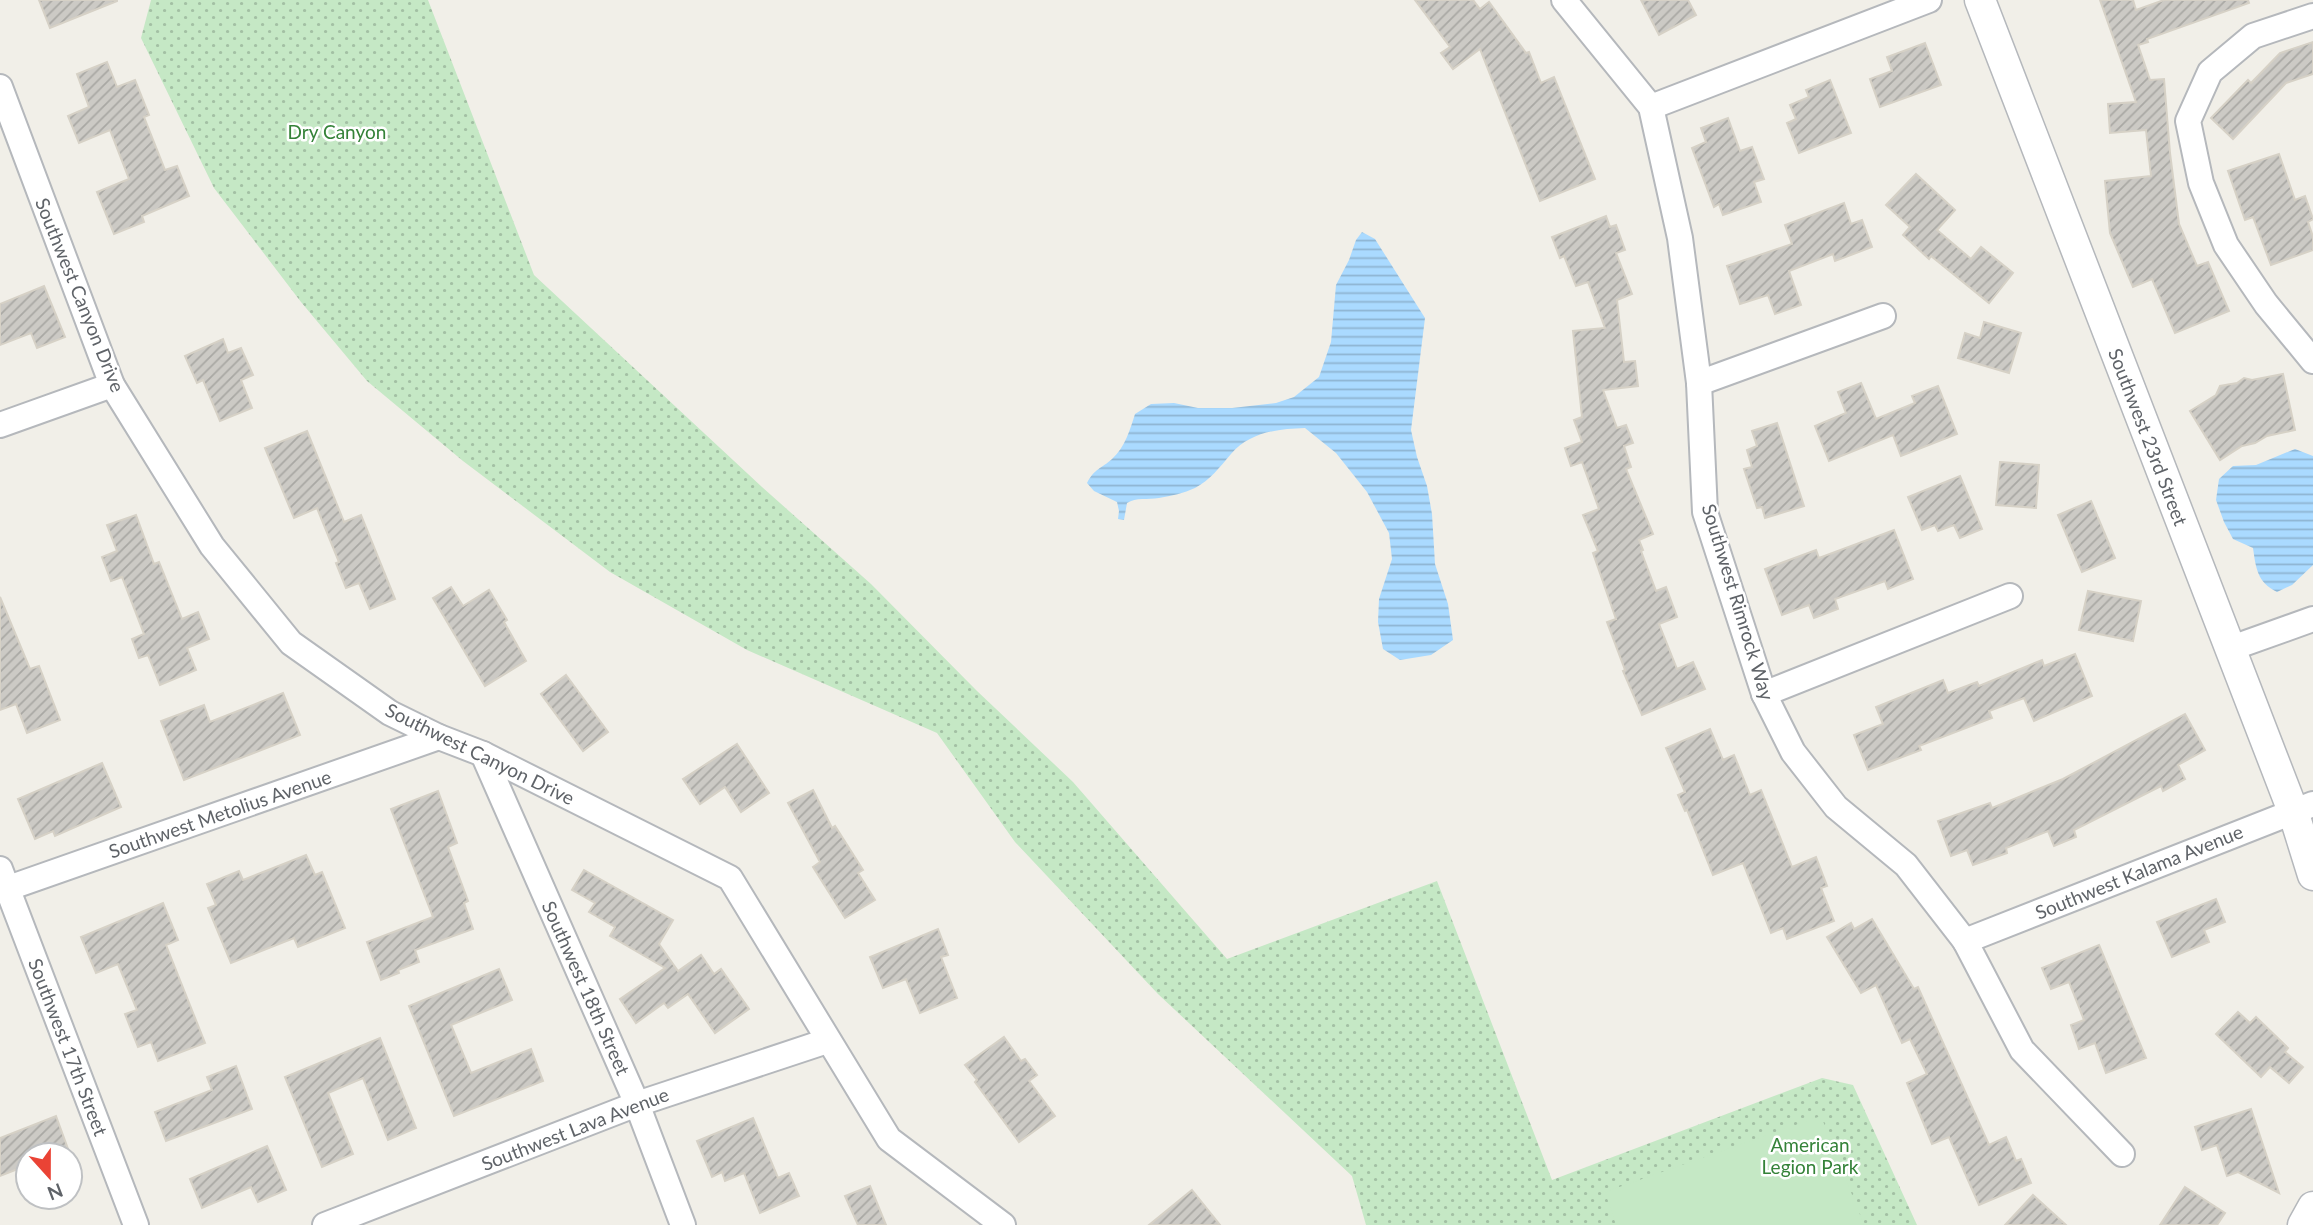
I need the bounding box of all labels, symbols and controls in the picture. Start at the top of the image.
park label: Dry Canyon [288,120,386,143]
street label: Southwest Canyon Drive [31,194,130,395]
street label: Southwest 23rd Street [2104,345,2193,529]
street label: Southwest Rimrock Way [1698,501,1779,703]
street label: Southwest Canyon Drive [382,698,578,809]
street label: Southwest Metolius Avenue [106,765,334,862]
street label: Southwest Kalama Avenue [2032,819,2246,924]
street label: Southwest 18th Street [538,897,635,1079]
street label: Southwest 17th Street [24,955,113,1139]
street label: Southwest Lava Avenue [478,1082,672,1175]
park label: American Legion Park [1762,1133,1859,1178]
north arrow [14,1141,84,1211]
text: N [44,1179,66,1206]

